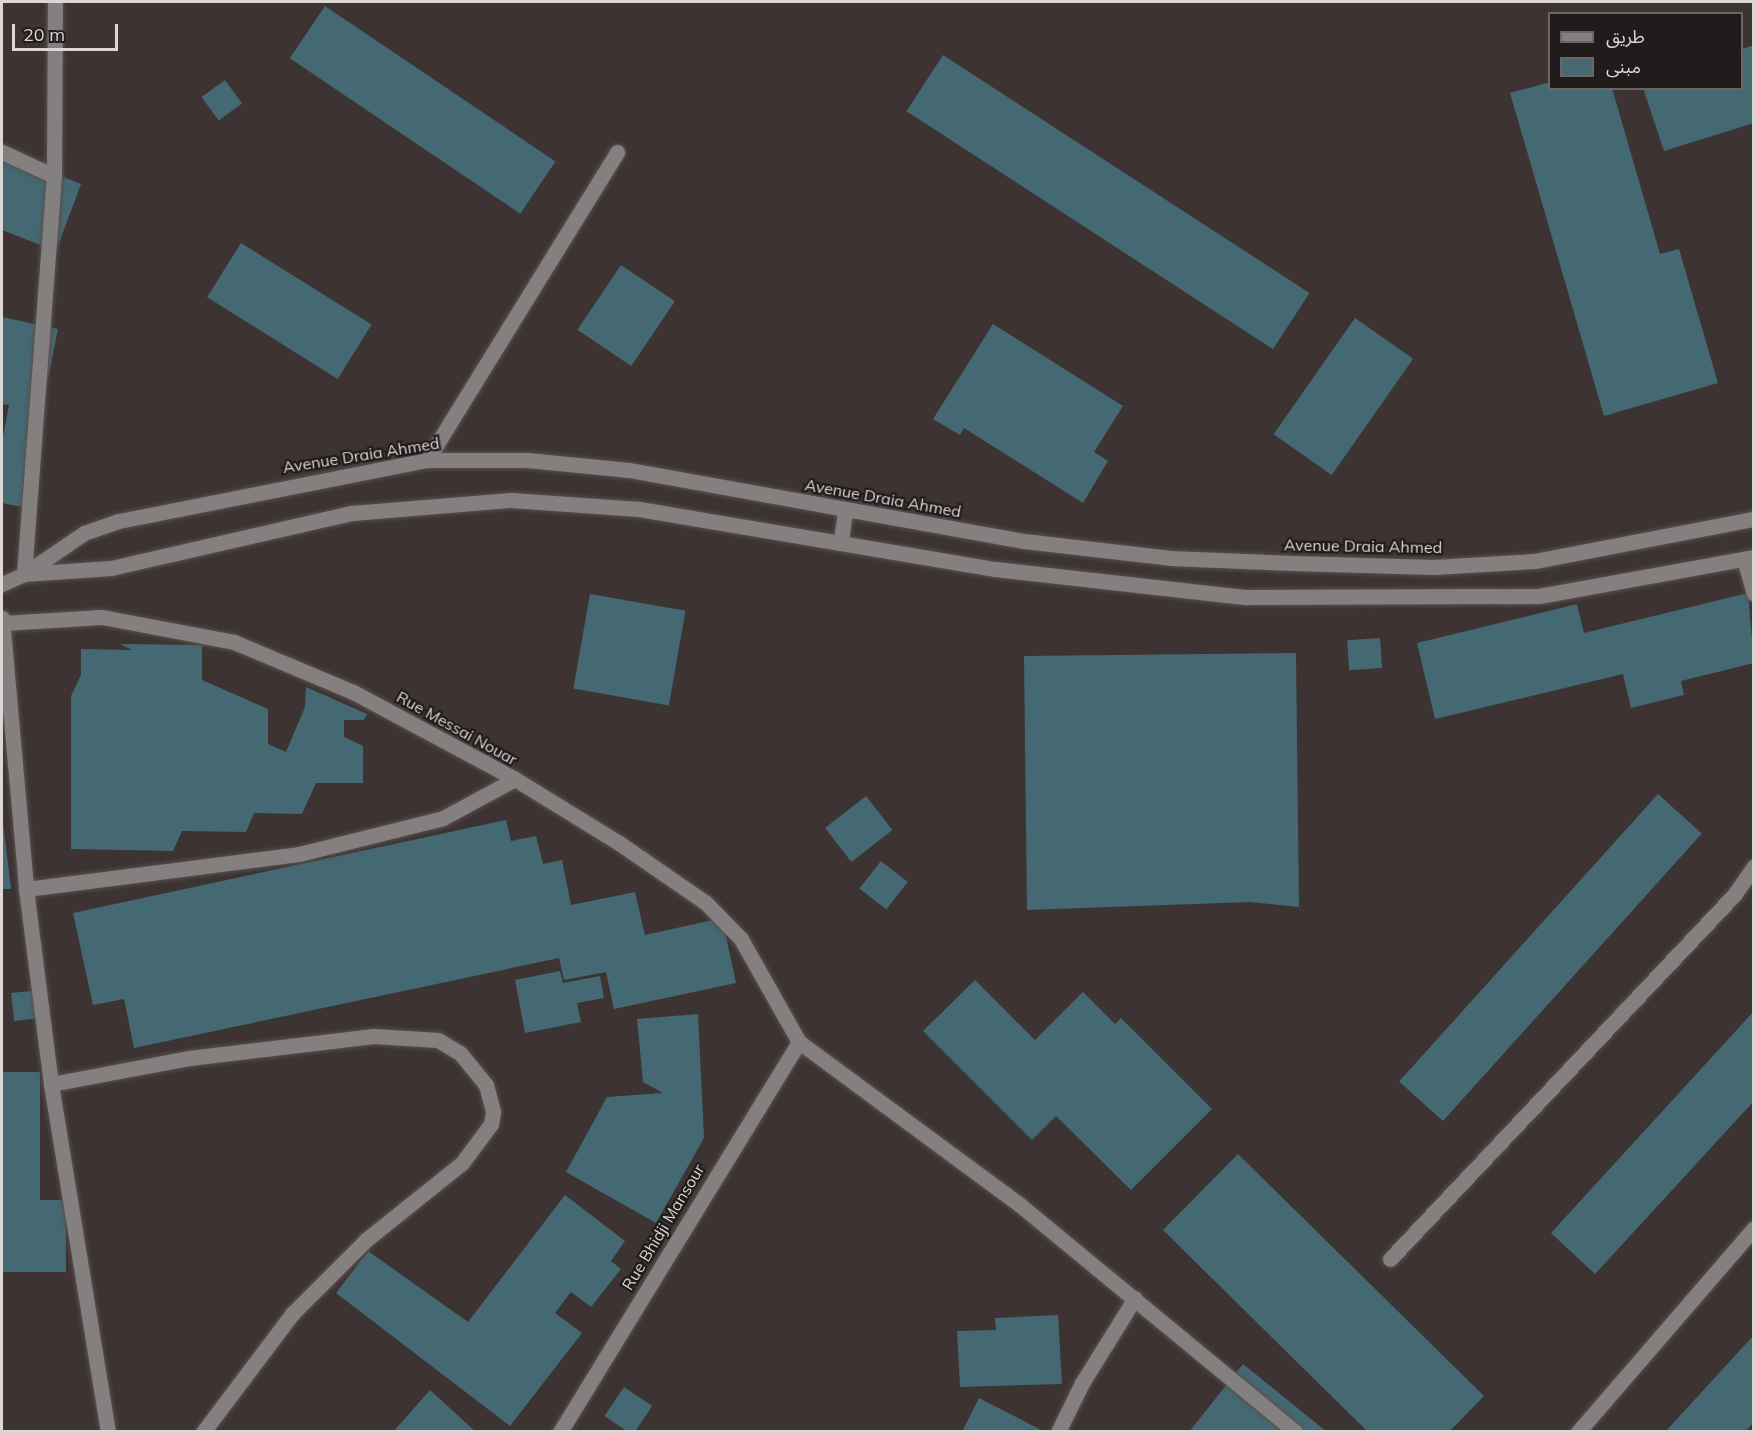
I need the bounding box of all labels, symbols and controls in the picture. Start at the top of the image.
scale bar [15,12,122,50]
legend [1548,12,1743,90]
text: 20 m [23,23,65,46]
text: طريق [1606,25,1645,48]
text: مبنى [1606,55,1641,78]
street label: Avenue Draia Ahmed [281,433,441,477]
street label: Avenue Draia Ahmed [803,475,963,521]
street label: Avenue Draia Ahmed [1284,535,1442,557]
street label: Rue Messai Nouar [393,687,521,769]
street label: Rue Bhidji Mansour [618,1161,708,1293]

